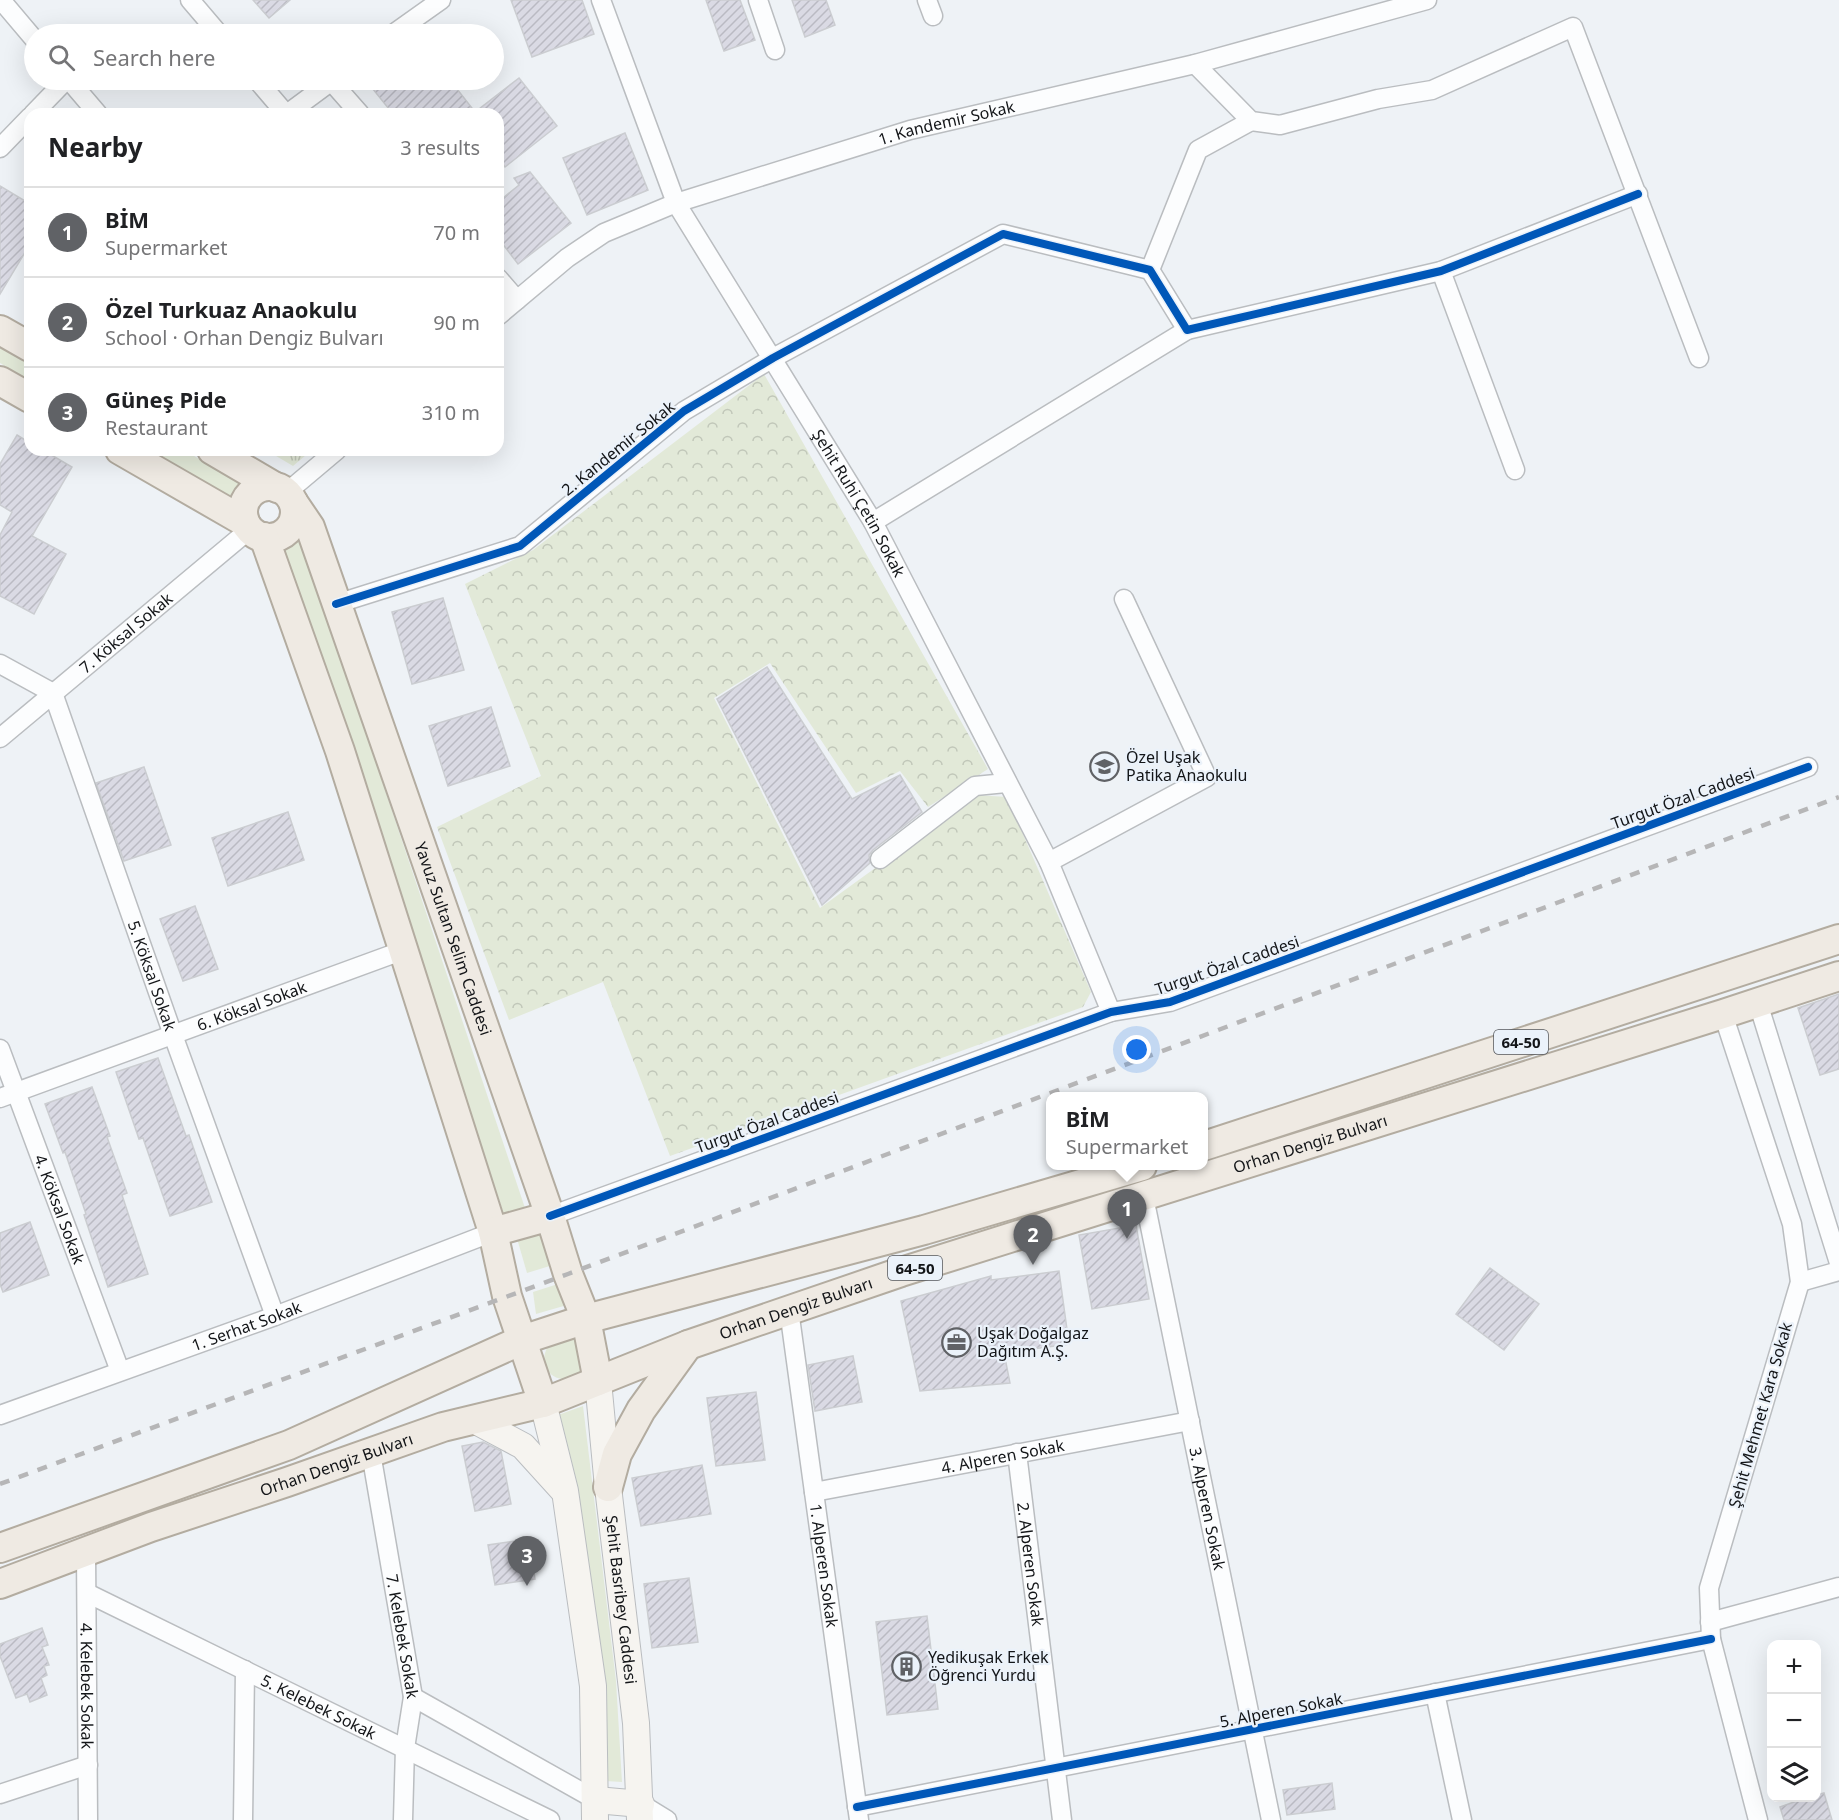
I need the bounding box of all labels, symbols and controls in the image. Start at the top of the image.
search box [24,24,504,90]
icon: search [45,41,78,74]
text: Search here [93,42,215,72]
street label: 1. Kandemir Sokak [875,95,1017,150]
text: Nearby [48,129,143,165]
text: 3 results [400,134,480,161]
text: BİM [105,204,149,234]
text: 1 [62,219,73,246]
text: 70 m [433,219,480,246]
text: Supermarket [105,234,228,261]
text: Özel Turkuaz Anaokulu [105,294,357,324]
text: 2 [62,309,73,336]
text: 90 m [433,309,480,336]
text: School · Orhan Dengiz Bulvarı [105,324,384,351]
text: Güneş Pide [105,384,227,414]
street label: 2. Kandemir Sokak [557,395,680,500]
text: 3 [62,399,73,426]
text: 310 m [422,399,480,426]
text: Restaurant [105,414,208,441]
street label: Şehit Ruhi Çetin Sokak [807,425,911,581]
street label: 7. Köksal Sokak [75,587,177,678]
place label: Özel Uşak Patika Anaokulu [1126,746,1247,786]
school or university icon: Özel Uşak Patika Anaokulu [1089,750,1121,782]
street label: Turgut Özal Caddesi [1608,762,1758,834]
street label: Yavuz Sultan Selim Caddesi [409,839,497,1038]
street label: 5. Köksal Sokak [123,918,182,1034]
street label: Turgut Özal Caddesi [1152,930,1302,1000]
street label: 6. Köksal Sokak [194,975,310,1036]
road number: 64-50 [1494,1030,1548,1054]
your location [1122,1035,1151,1064]
street label: Turgut Özal Caddesi [692,1086,842,1158]
popup [1046,1092,1208,1170]
text: BİM [1066,1103,1110,1133]
street label: Orhan Dengiz Bulvarı [1230,1109,1390,1178]
text: Supermarket [1066,1133,1188,1160]
street label: 4. Köksal Sokak [29,1151,90,1268]
pin: 1 [1108,1190,1146,1239]
pin: 2 [1014,1216,1052,1265]
road number: 64-50 [888,1256,942,1280]
street label: Orhan Dengiz Bulvarı [716,1272,875,1345]
street label: 1. Serhat Sokak [188,1296,305,1356]
street label: Şehit Mehmet Kara Sokak [1723,1319,1797,1510]
place label: Uşak Doğalgaz Dağıtım A.Ş. [977,1322,1089,1362]
office icon: Uşak Doğalgaz Dağıtım A.Ş. [940,1326,972,1358]
street label: Orhan Dengiz Bulvarı [257,1428,416,1501]
street label: 4. Alperen Sokak [939,1434,1066,1479]
street label: 3. Alperen Sokak [1184,1445,1231,1572]
street label: 2. Alperen Sokak [1012,1501,1049,1628]
street label: 1. Alperen Sokak [805,1502,844,1629]
street label: Şehit Basribey Caddesi [600,1514,642,1686]
pin: 3 [508,1536,546,1586]
street label: 7. Kelebek Sokak [381,1572,424,1701]
street label: 4. Kelebek Sokak [76,1623,98,1749]
map controls [1767,1640,1821,1802]
button: + [1767,1640,1821,1694]
place label: Yedikuşak Erkek Öğrenci Yurdu [928,1646,1049,1686]
building icon: Yedikuşak Erkek Öğrenci Yurdu [891,1650,923,1682]
street label: 5. Kelebek Sokak [257,1669,380,1744]
street label: 5. Alperen Sokak [1218,1687,1345,1733]
button: − [1767,1694,1821,1748]
button: layers [1767,1748,1821,1802]

